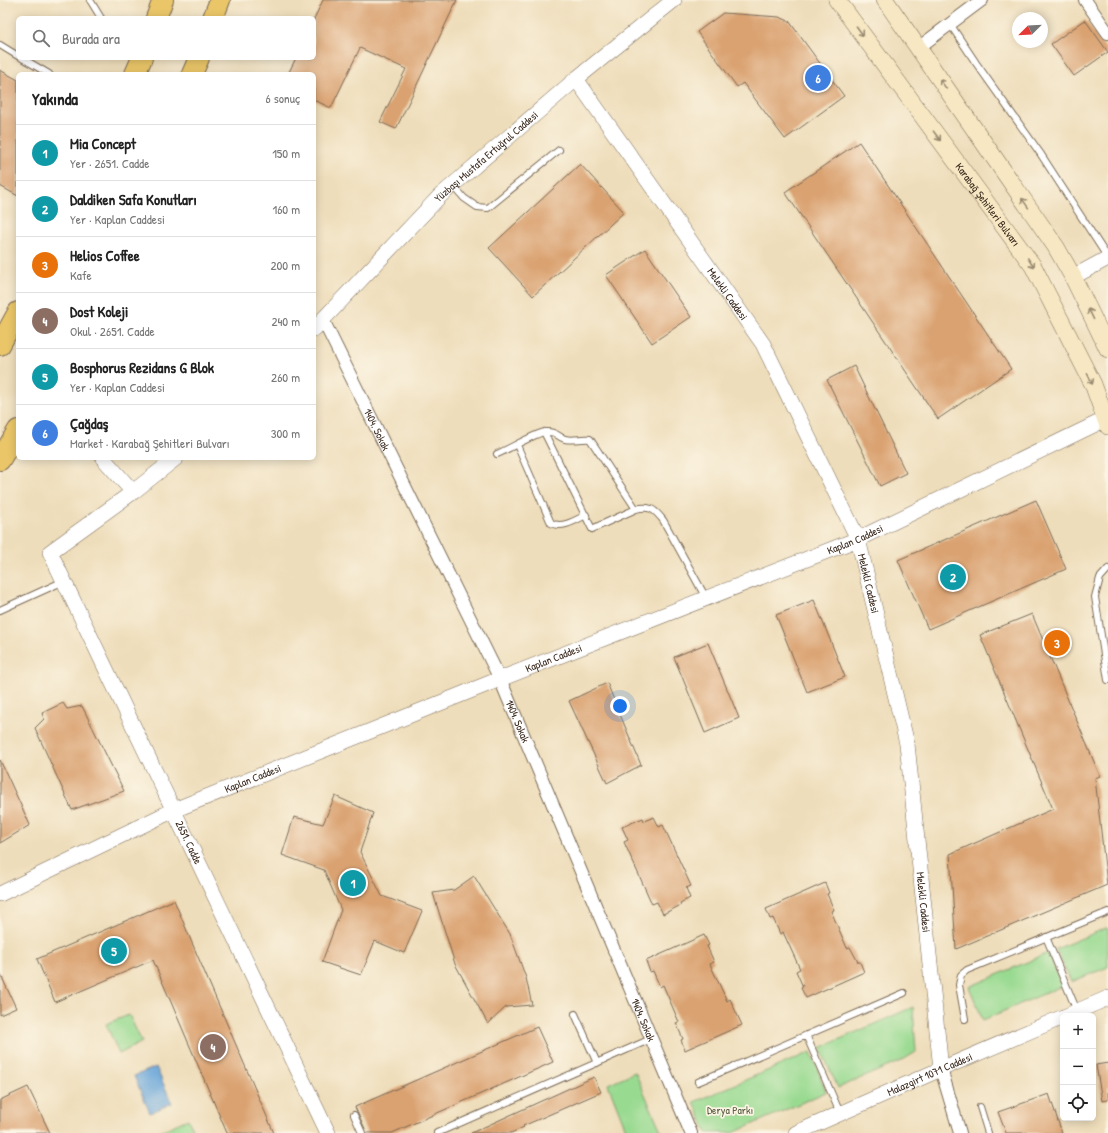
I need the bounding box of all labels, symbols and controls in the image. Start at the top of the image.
north arrow [1012,12,1048,48]
search box [16,16,316,60]
one-way arrow [856,26,864,37]
icon: search [30,27,52,49]
text: Burada ara [62,28,120,49]
pin: 6 [805,63,831,93]
one-way arrow [939,79,947,90]
text: Yakında [32,87,78,110]
text: 6 sonuç [265,89,300,107]
street label: Yüzbaşı Mustafa Ertuğrul Caddesi [431,108,541,205]
one-way arrow [933,130,942,141]
text: Mia Concept [70,133,136,154]
text: 1 [43,144,47,162]
text: 150 m [272,144,300,162]
text: Yer · 2651. Cadde [70,154,149,172]
street label: Karabağ Şehitleri Bulvarı [952,160,1023,249]
text: Daldiken Safa Konutları [70,189,197,210]
one-way arrow [1021,197,1029,208]
text: 2 [42,200,48,218]
text: 160 m [272,200,300,218]
text: Yer · Kaplan Caddesi [70,210,165,228]
text: Helios Coffee [70,245,140,266]
text: 3 [42,256,48,274]
text: 200 m [270,256,300,274]
one-way arrow [1027,257,1035,268]
street label: Melekli Caddesi [704,265,751,323]
text: Kafe [70,266,92,284]
text: Dost Koleji [70,301,128,322]
one-way arrow [1087,308,1094,320]
text: 4 [43,312,47,330]
text: 240 m [271,312,300,330]
text: Okul · 2651. Cadde [70,322,155,340]
text: Bosphorus Rezidans G Blok [70,357,214,378]
text: 5 [42,368,48,386]
text: 260 m [271,368,300,386]
one-way arrow [1087,372,1094,384]
text: Yer · Kaplan Caddesi [70,378,165,396]
street label: 1404. Sokak [361,406,393,453]
text: Çağdaş [70,413,108,434]
text: 6 [42,424,48,442]
text: 300 m [271,424,300,442]
text: Market · Karabağ Şehitleri Bulvarı [70,434,230,452]
street label: Kaplan Caddesi [825,521,885,557]
street label: Melekli Caddesi [855,552,883,615]
pin: 2 [940,562,966,592]
pin: 3 [1044,628,1070,658]
street label: Kaplan Caddesi [523,641,584,675]
your location [610,696,630,716]
street label: 1404. Sokak [503,698,533,745]
street label: Kaplan Caddesi [222,761,283,796]
street label: 2651. Cadde [173,818,205,867]
pin: 1 [340,868,366,898]
street label: Melekli Caddesi [913,871,934,933]
pin: 5 [101,936,127,966]
street label: 1404. Sokak [628,996,659,1044]
map controls [1060,1013,1096,1121]
button: + [1060,1013,1096,1049]
pin: 4 [200,1032,226,1062]
street label: Malazgirt 1071 Caddesi [885,1049,974,1099]
button: − [1060,1049,1096,1085]
button: locate [1060,1085,1096,1121]
park label: Derya Parkı [707,1103,753,1117]

